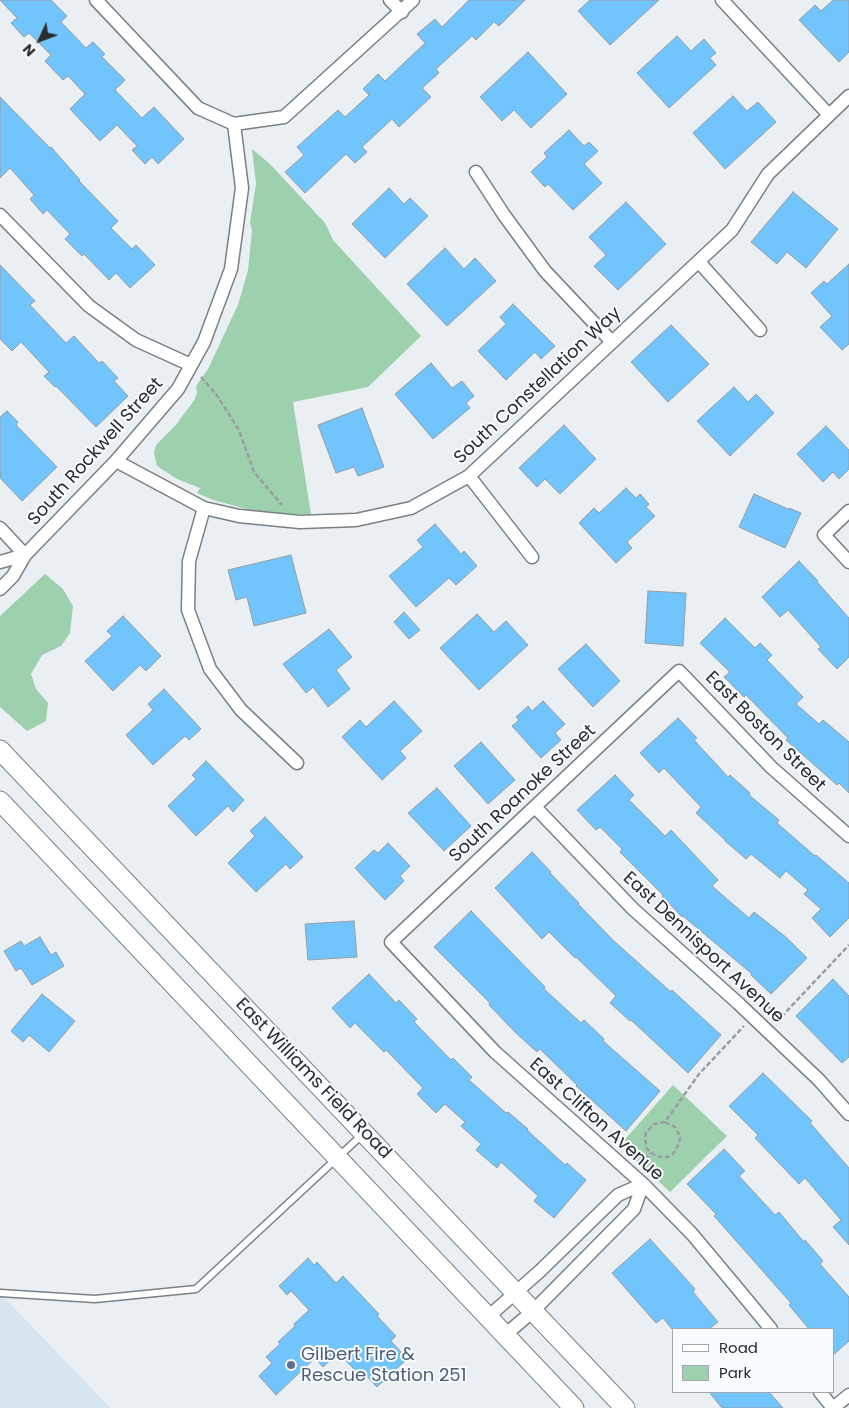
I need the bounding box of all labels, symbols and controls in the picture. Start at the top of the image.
north arrow [15,15,65,65]
text: N [18,40,40,61]
street label: South Constellation Way [450,303,626,469]
street label: South Rockwell Street [24,374,168,530]
street label: East Boston Street [700,667,830,797]
street label: South Roanoke Street [445,721,601,867]
street label: East Dennisport Avenue [618,868,788,1028]
street label: East Williams Field Road [230,994,396,1164]
street label: East Clifton Avenue [525,1054,667,1186]
legend [672,1328,834,1393]
text: Road [719,1337,758,1358]
place label: Gilbert Fire & Rescue Station 251 [301,1344,466,1386]
marker: Gilbert Fire & Rescue Station 251 [285,1359,297,1371]
text: Park [719,1362,751,1383]

